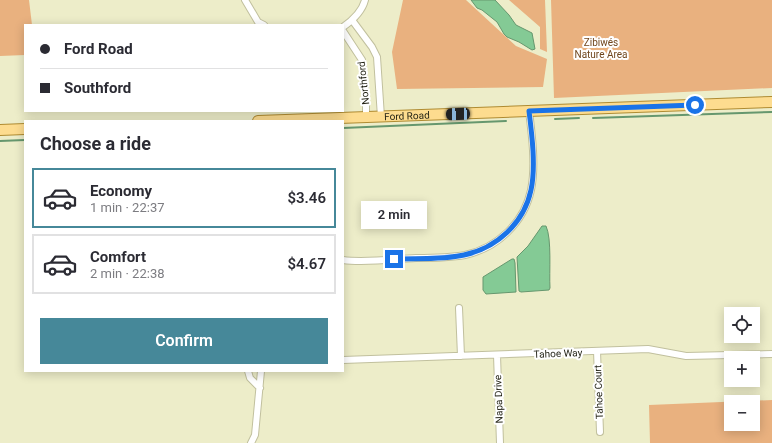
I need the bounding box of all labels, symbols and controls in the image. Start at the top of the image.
park label: Zibiwés Nature Area [575,37,628,60]
text: Ford Road [64,40,133,58]
street label: Northford [356,61,371,105]
text: Southford [64,79,131,97]
route start [686,96,704,114]
car [446,108,470,120]
street label: Ford Road [384,110,430,122]
text: Choose a ride [40,133,151,154]
icon: car [42,180,78,216]
text: Economy [90,182,152,200]
text: $3.46 [287,189,326,207]
text: 1 min · 22:37 [90,200,165,215]
callout: 2 min [361,201,427,229]
text: 2 min [378,207,410,222]
icon: car [42,246,78,282]
text: Comfort [90,248,146,266]
route end [385,250,403,268]
text: $4.67 [287,255,326,273]
text: 2 min · 22:38 [90,266,165,281]
map controls [724,307,760,431]
button: locate [724,307,760,343]
button: Confirm [40,318,328,364]
street label: Tahoe Way [534,347,583,360]
button: + [724,351,760,387]
street label: Tahoe Court [592,365,605,419]
street label: Napa Drive [492,375,505,423]
button: − [724,395,760,431]

